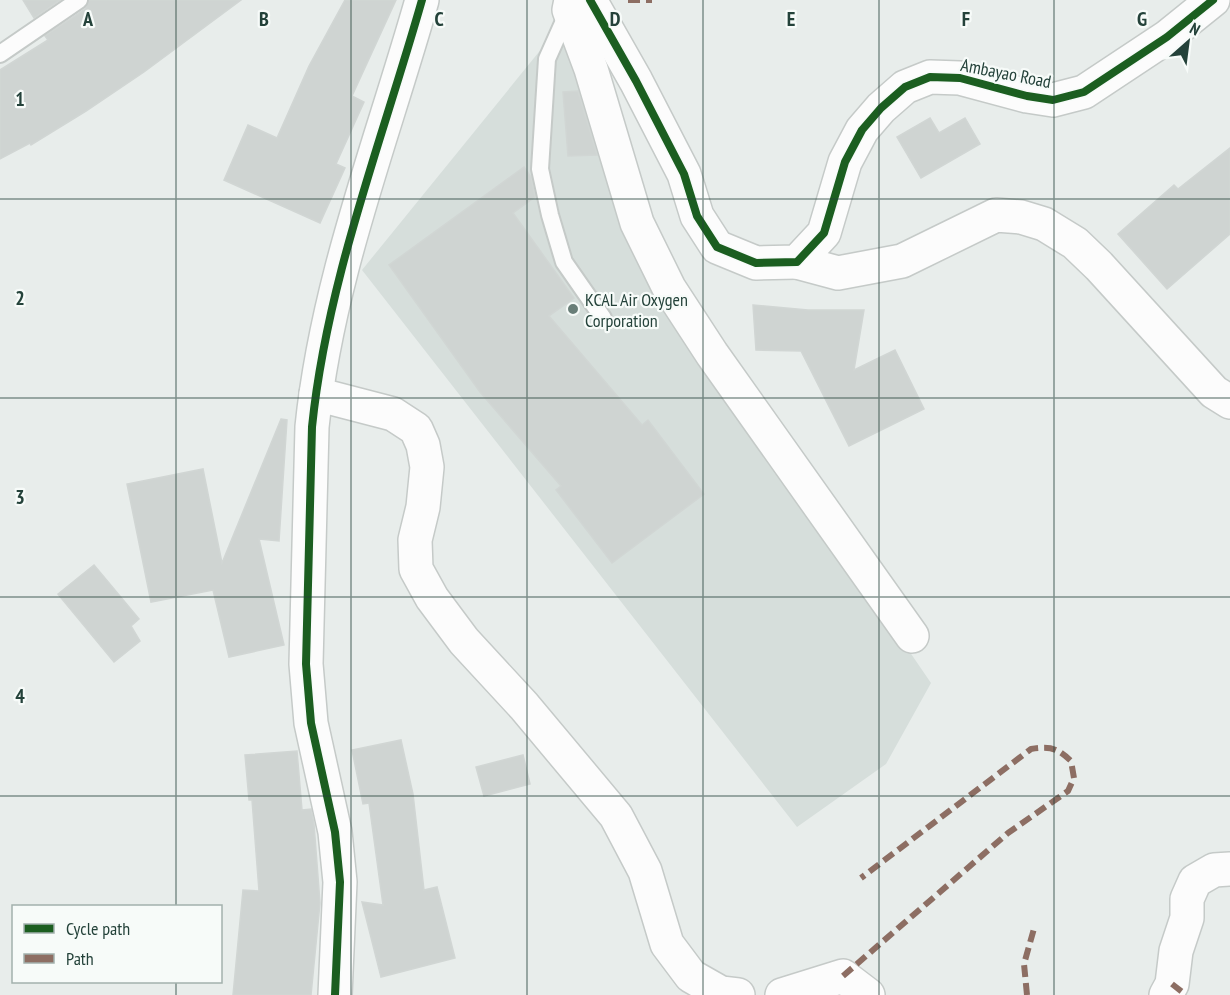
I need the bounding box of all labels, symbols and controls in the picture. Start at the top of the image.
text: A [82,6,94,32]
text: B [259,6,269,32]
text: C [434,6,444,32]
text: D [610,6,621,32]
text: E [787,6,795,32]
text: F [962,6,970,32]
text: G [1137,6,1147,32]
north arrow [1158,12,1218,72]
text: N [1187,18,1204,40]
street label: Ambayao Road [959,53,1053,93]
text: 1 [15,86,25,112]
text: 2 [15,285,25,311]
place label: KCAL Air Oxygen Corporation [585,288,688,332]
marker: KCAL Air Oxygen Corporation [566,302,580,316]
text: 3 [15,484,25,510]
text: 4 [15,683,25,709]
legend [12,905,222,983]
text: Cycle path [66,917,130,940]
text: Path [66,947,94,970]

